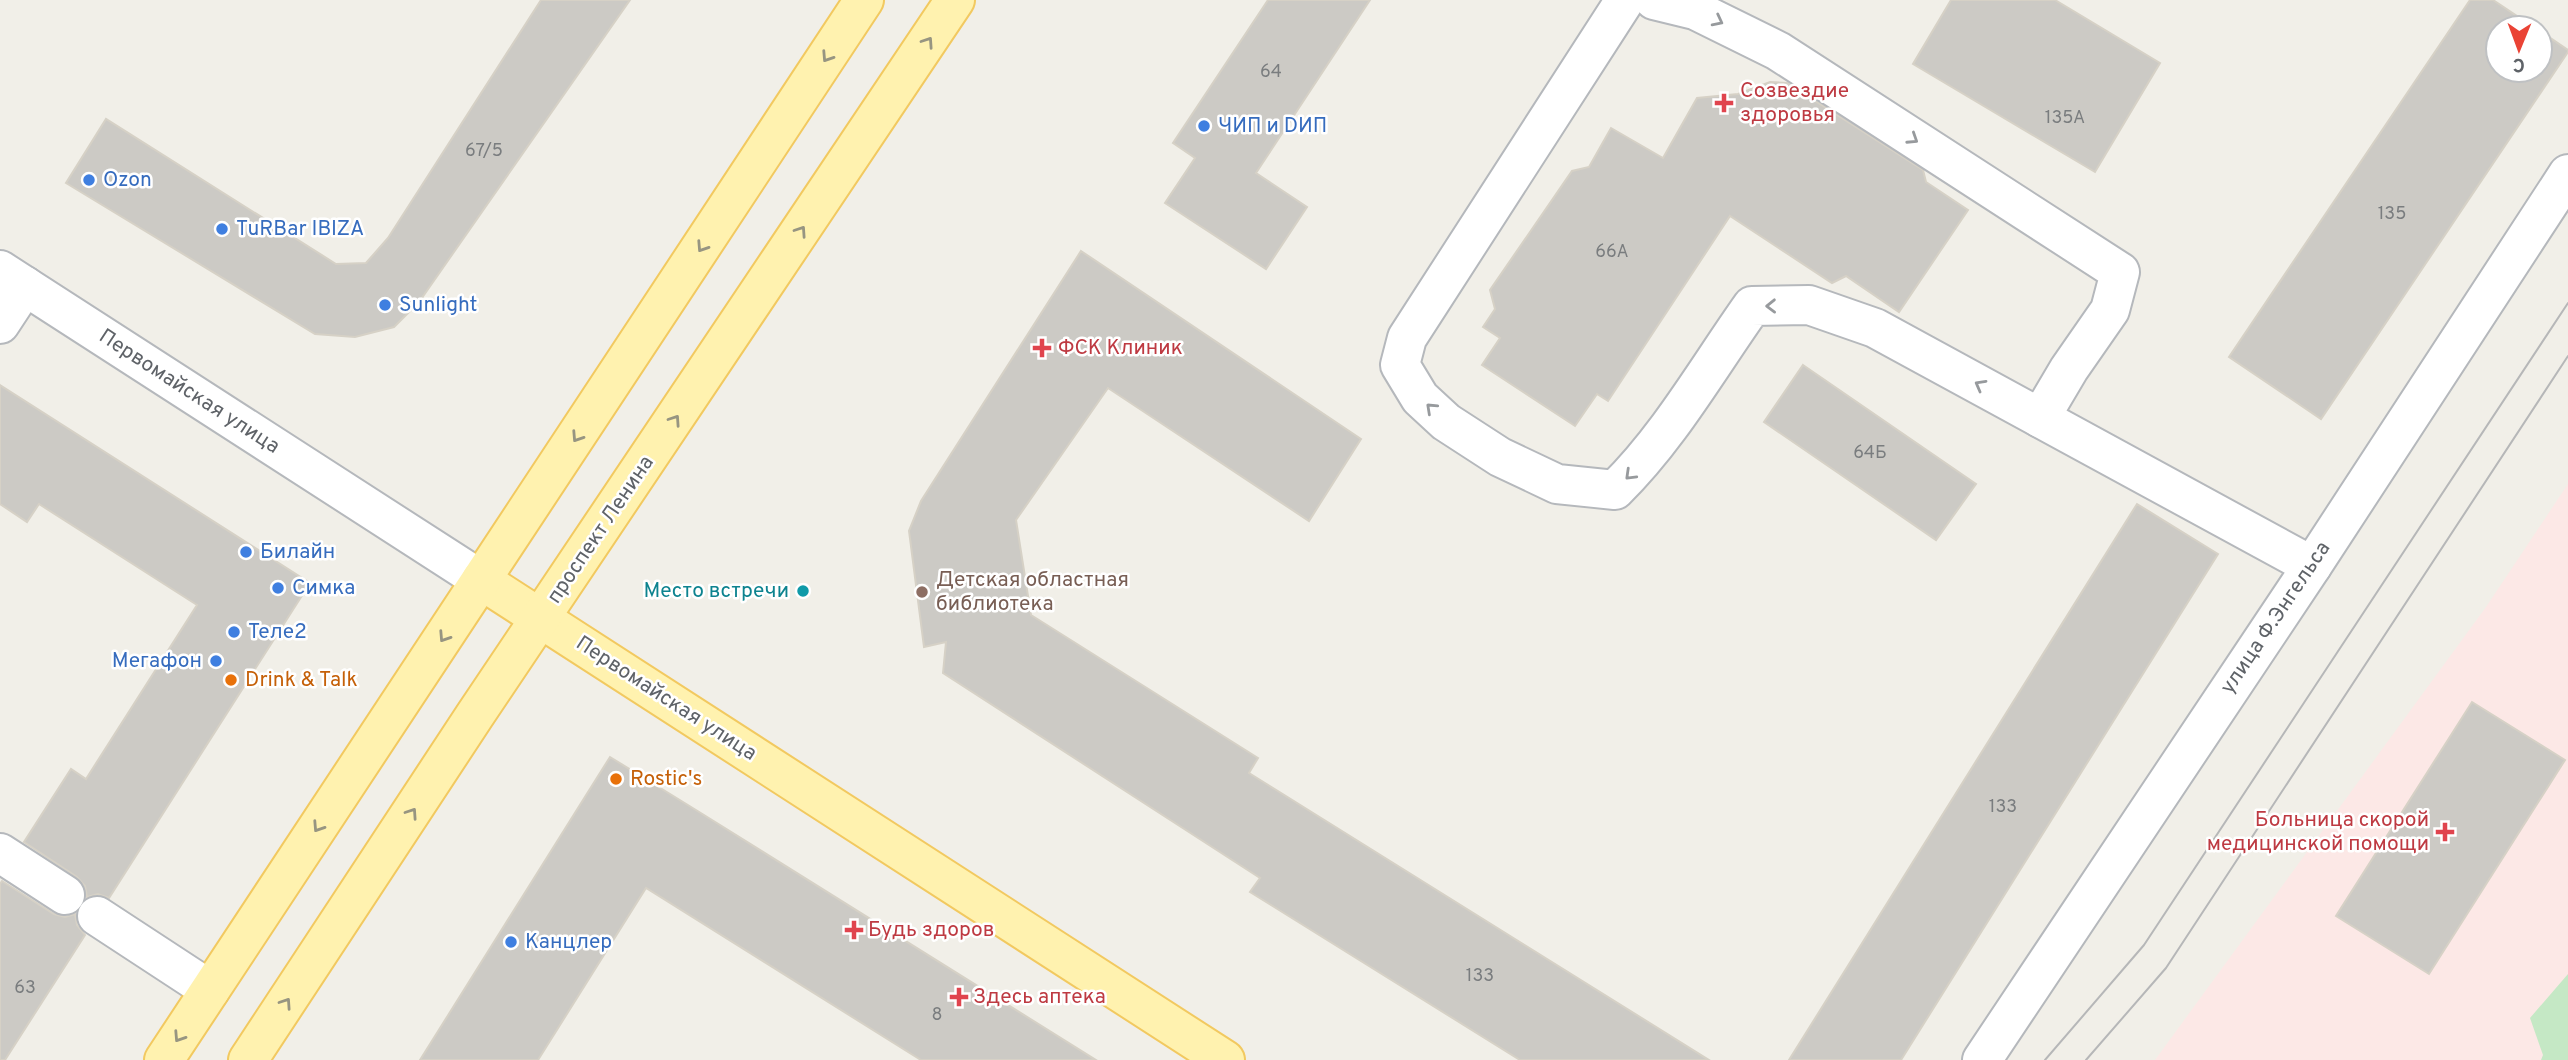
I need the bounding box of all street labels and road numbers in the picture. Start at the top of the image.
street label: Первомайская улица [93,323,285,461]
street label: проспект Ленина [541,451,661,609]
street label: улица Ф.Энгельса [2215,536,2337,700]
street label: Первомайская улица [570,630,762,768]

